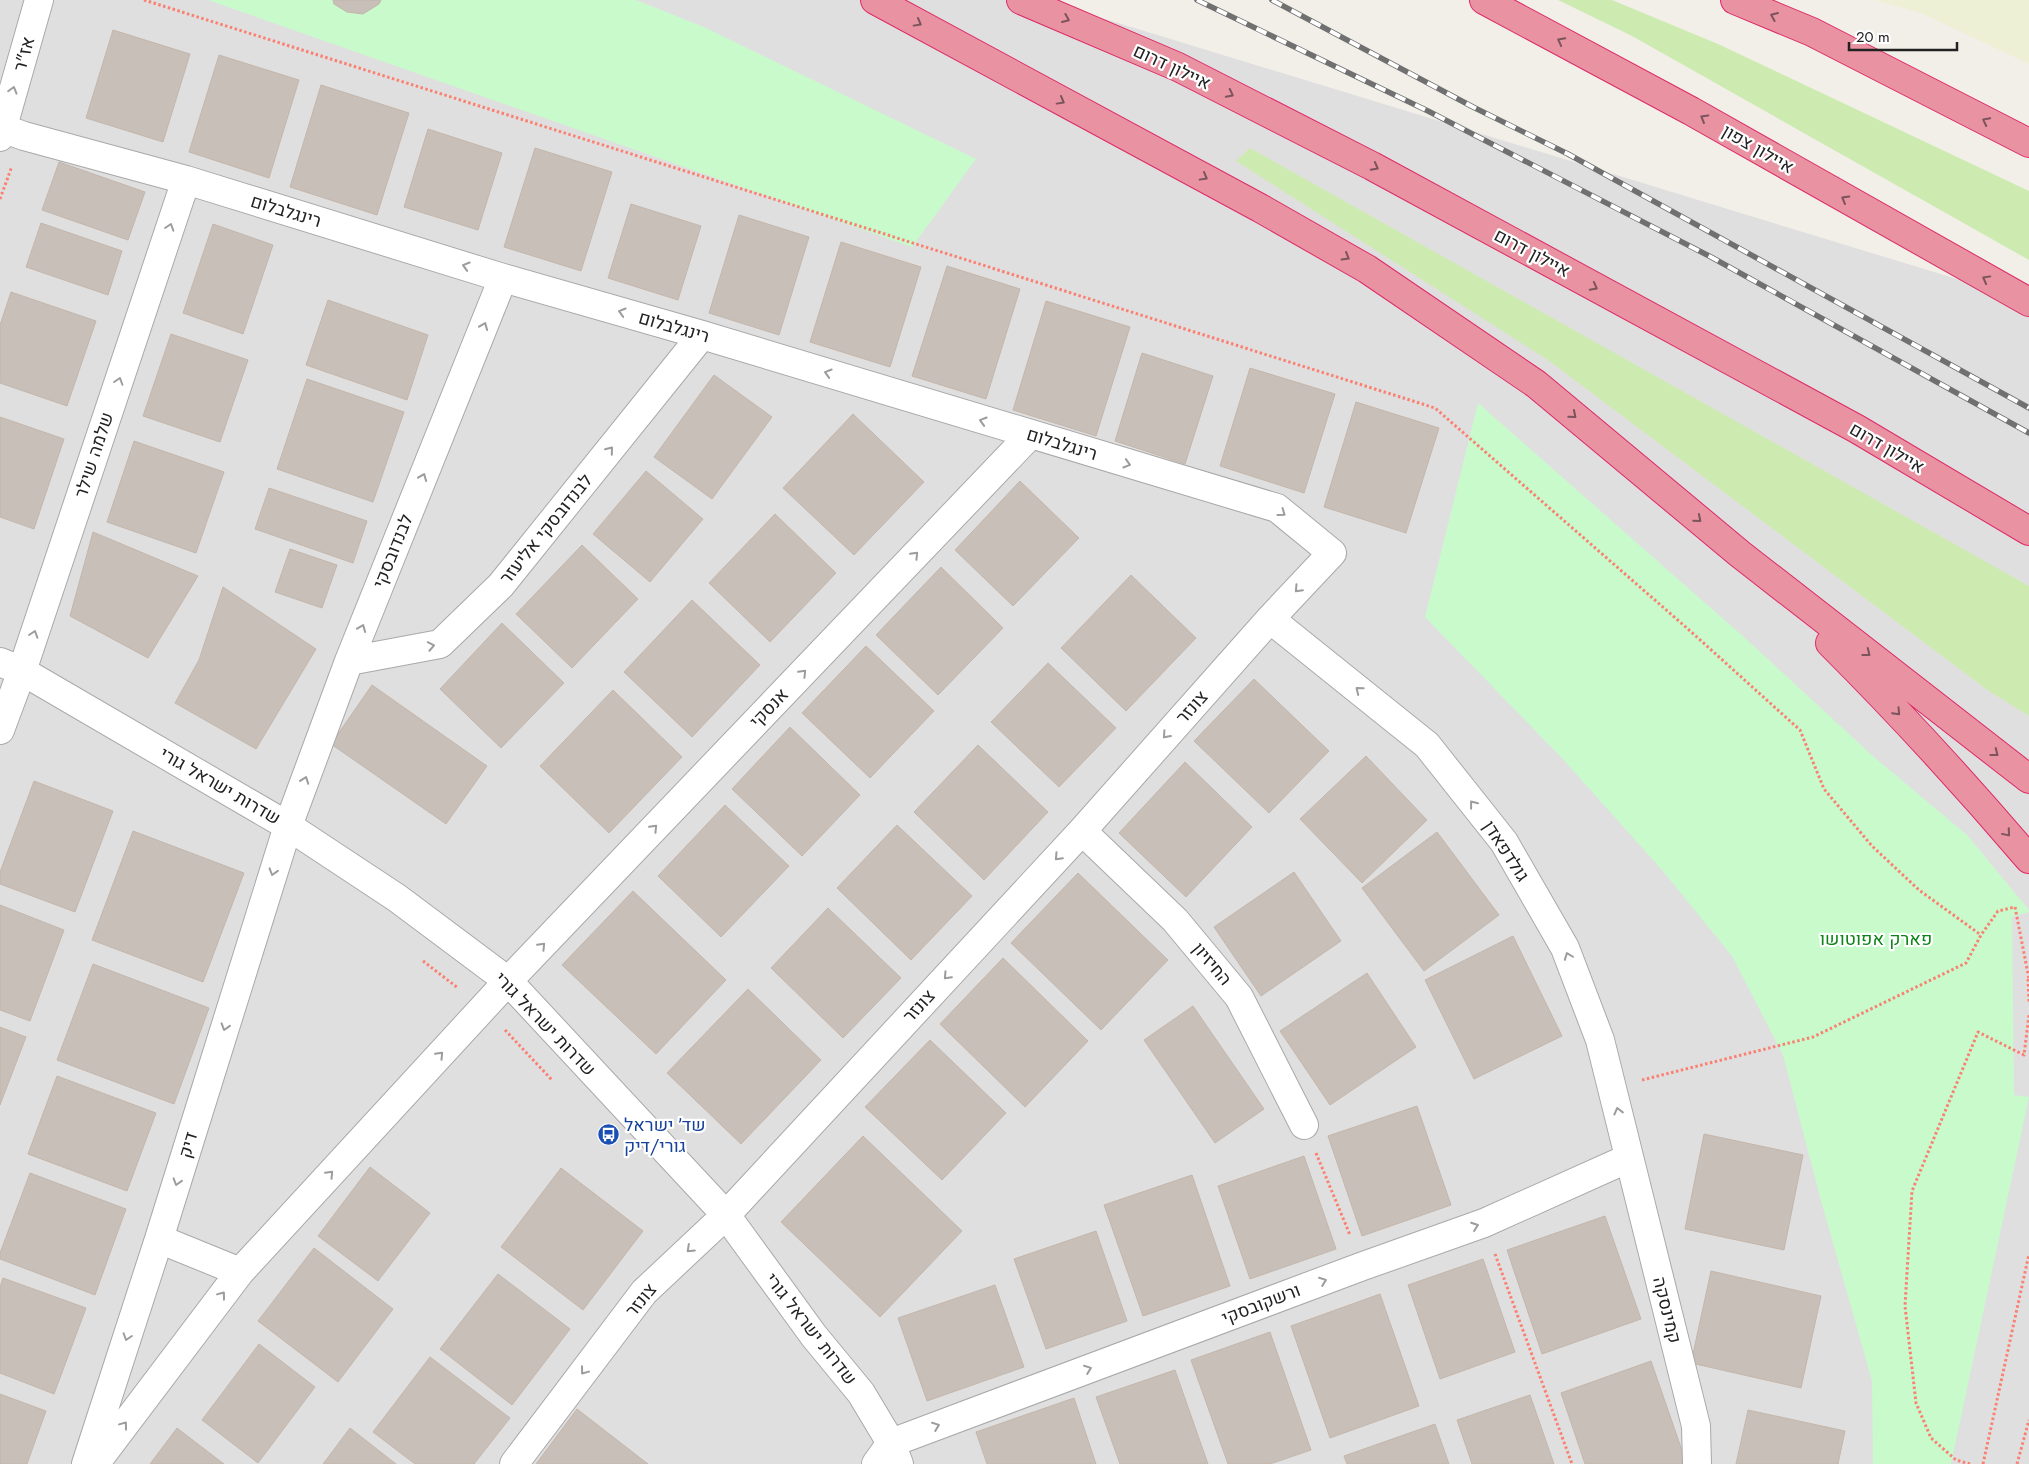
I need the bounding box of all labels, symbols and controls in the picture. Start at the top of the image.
one-way arrow [1770,12,1779,22]
one-way arrow [1061,13,1070,24]
one-way arrow [913,17,922,27]
scale bar [1849,20,1956,52]
text: 20 m [1856,26,1890,48]
street label: אז"ר [7,34,41,74]
one-way arrow [1557,37,1566,47]
street label: איילון דרום [1129,38,1215,96]
one-way arrow [8,86,18,94]
one-way arrow [1225,88,1234,98]
one-way arrow [1056,95,1065,105]
one-way arrow [1700,114,1709,124]
one-way arrow [1982,117,1991,127]
street label: איילון צפון [1717,118,1799,180]
one-way arrow [1369,161,1378,171]
one-way arrow [1199,171,1208,181]
street label: רינגלבלום [248,188,324,234]
one-way arrow [1841,195,1850,205]
street label: איילון דרום [1489,222,1575,284]
one-way arrow [164,223,174,231]
one-way arrow [1341,250,1350,260]
one-way arrow [462,262,471,272]
one-way arrow [1983,275,1992,285]
one-way arrow [1589,280,1598,290]
street label: רינגלבלום [636,305,712,349]
one-way arrow [618,307,626,318]
one-way arrow [478,323,488,331]
one-way arrow [824,369,833,379]
one-way arrow [113,377,123,385]
street label: שלמה שילר [68,409,120,501]
one-way arrow [1568,410,1577,419]
one-way arrow [980,416,988,426]
street label: איילון דרום [1845,416,1929,480]
street label: רינגלבלום [1024,421,1100,467]
one-way arrow [604,447,612,456]
one-way arrow [1123,458,1131,468]
street label: לבנדובסקי אליעזר [493,468,599,590]
one-way arrow [417,473,427,482]
one-way arrow [1276,507,1285,516]
street label: לבנדובסקי [366,510,420,592]
one-way arrow [1692,514,1701,522]
one-way arrow [909,552,918,561]
one-way arrow [1295,583,1304,592]
one-way arrow [356,624,366,633]
one-way arrow [28,631,38,639]
one-way arrow [426,641,435,651]
one-way arrow [1861,647,1870,655]
one-way arrow [797,670,806,679]
street label: אנסקי [744,682,794,734]
street label: צונזר [1170,684,1214,729]
one-way arrow [1355,687,1364,696]
one-way arrow [1891,707,1900,716]
one-way arrow [1163,730,1172,739]
street label: שדרות ישראל גורי [155,741,285,831]
one-way arrow [1989,747,1998,755]
one-way arrow [298,776,309,785]
one-way arrow [1470,800,1479,809]
street label: גולדפאדן [1476,815,1536,887]
one-way arrow [648,825,657,834]
one-way arrow [2001,827,2010,836]
one-way arrow [1055,851,1064,860]
one-way arrow [269,867,279,876]
park label: פארק אפוטושו [1820,926,1932,952]
street label: החיזיון [1186,937,1238,991]
one-way arrow [536,943,545,952]
one-way arrow [1564,952,1574,961]
street label: שדרות ישראל גורי [488,966,602,1082]
one-way arrow [944,970,953,979]
street label: צונזר [897,984,941,1028]
one-way arrow [220,1023,230,1031]
one-way arrow [434,1051,443,1060]
one-way arrow [1613,1106,1624,1115]
place label: שד׳ ישראל גורי/דיק [624,1112,705,1159]
bus stop icon: שד׳ ישראל גורי/דיק [596,1123,620,1147]
street label: דיק [172,1129,204,1161]
one-way arrow [324,1171,333,1180]
one-way arrow [172,1178,182,1186]
one-way arrow [1471,1222,1479,1232]
one-way arrow [687,1243,696,1252]
street label: שדרות ישראל גורי [759,1268,863,1390]
street label: קמינסקה [1646,1274,1688,1346]
street label: צונזר [619,1277,663,1322]
street label: ורשקובסקי [1218,1277,1304,1331]
one-way arrow [1318,1277,1326,1287]
one-way arrow [216,1291,225,1301]
one-way arrow [123,1332,133,1341]
one-way arrow [582,1365,590,1374]
one-way arrow [1084,1365,1092,1375]
one-way arrow [118,1421,127,1431]
one-way arrow [931,1422,940,1432]

